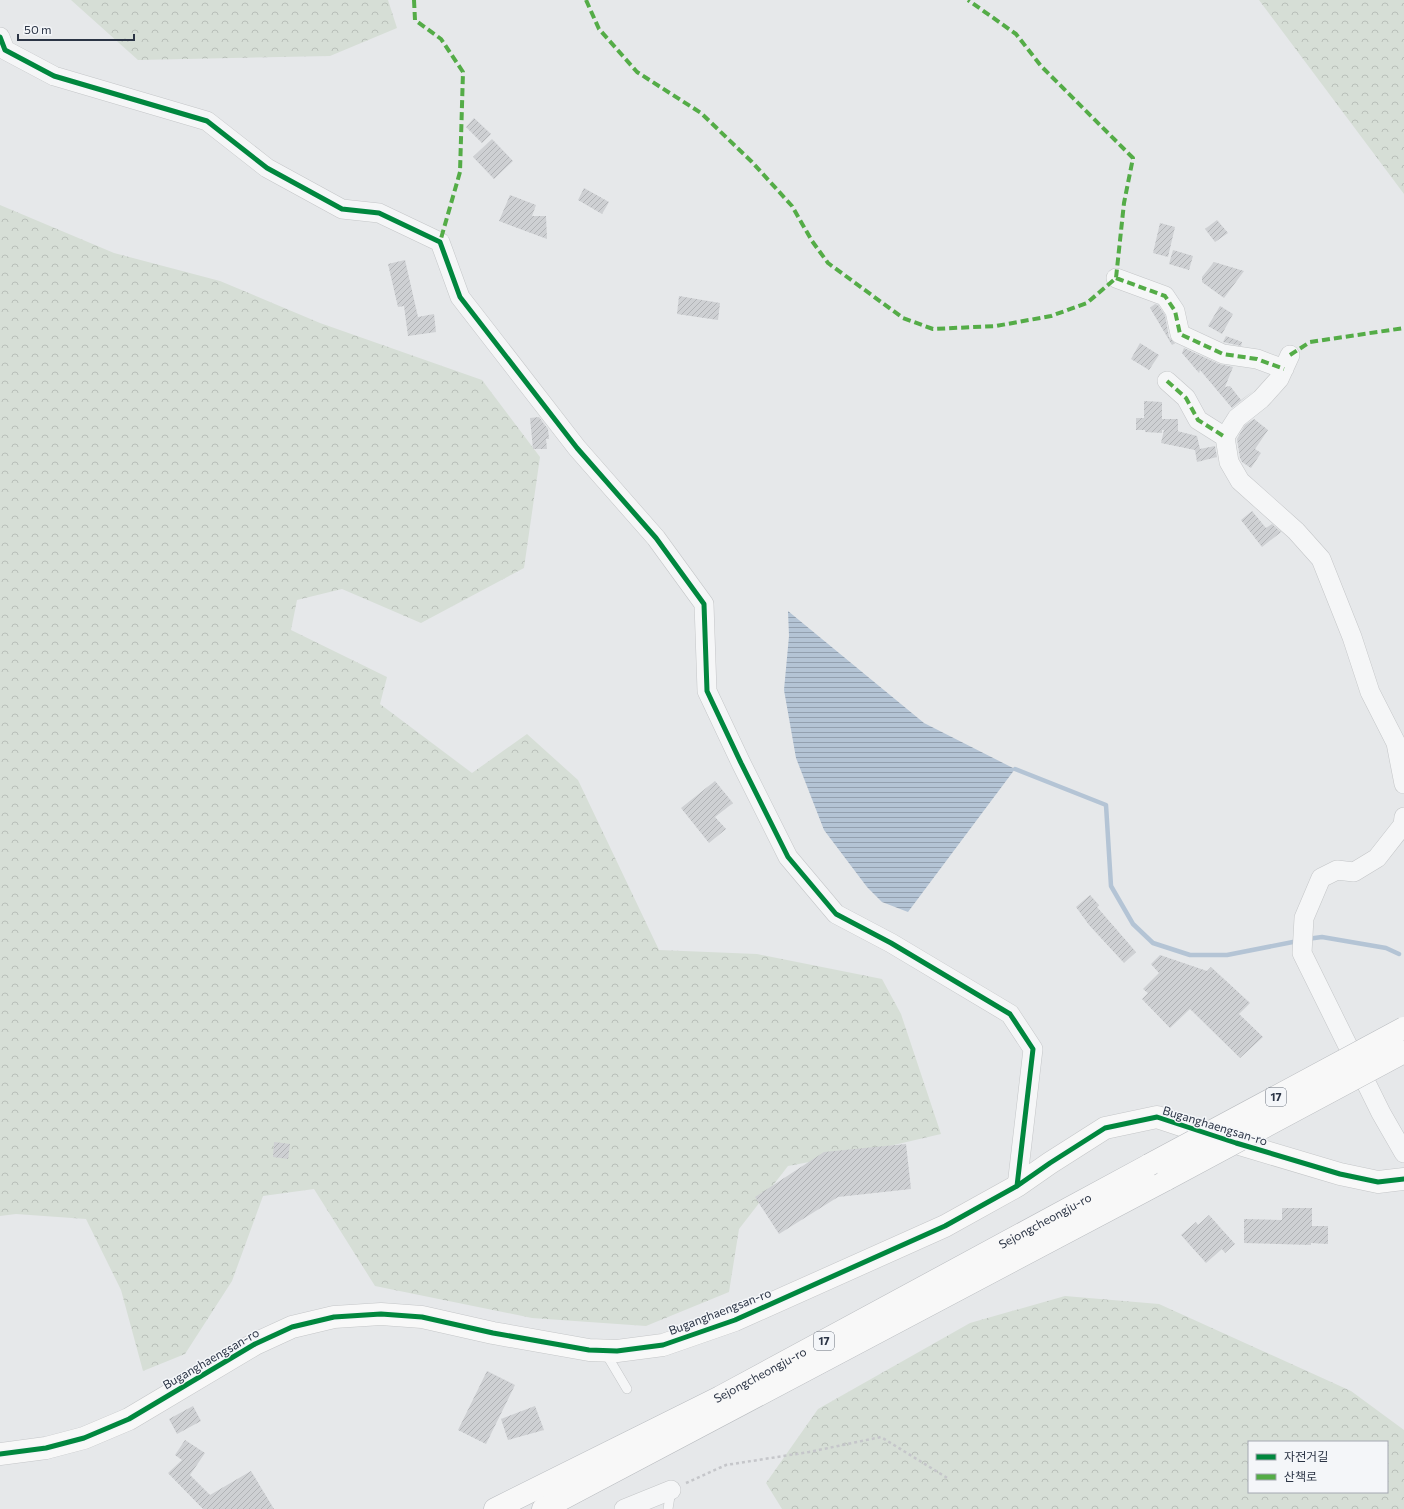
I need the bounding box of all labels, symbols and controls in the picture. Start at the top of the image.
scale bar [18,16,134,42]
text: 50 m [24,22,52,36]
road number: 17 [1266,1088,1286,1106]
street label: Buganghaengsan-ro [1161,1102,1269,1148]
street label: Sejongcheongju-ro [996,1190,1093,1251]
street label: Buganghaengsan-ro [666,1285,773,1337]
street label: Buganghaengsan-ro [160,1325,261,1391]
road number: 17 [814,1332,834,1350]
street label: Sejongcheongju-ro [711,1344,808,1405]
legend [1248,1441,1388,1493]
text: 자전거길 [1284,1449,1328,1463]
text: 산책로 [1284,1469,1317,1483]

